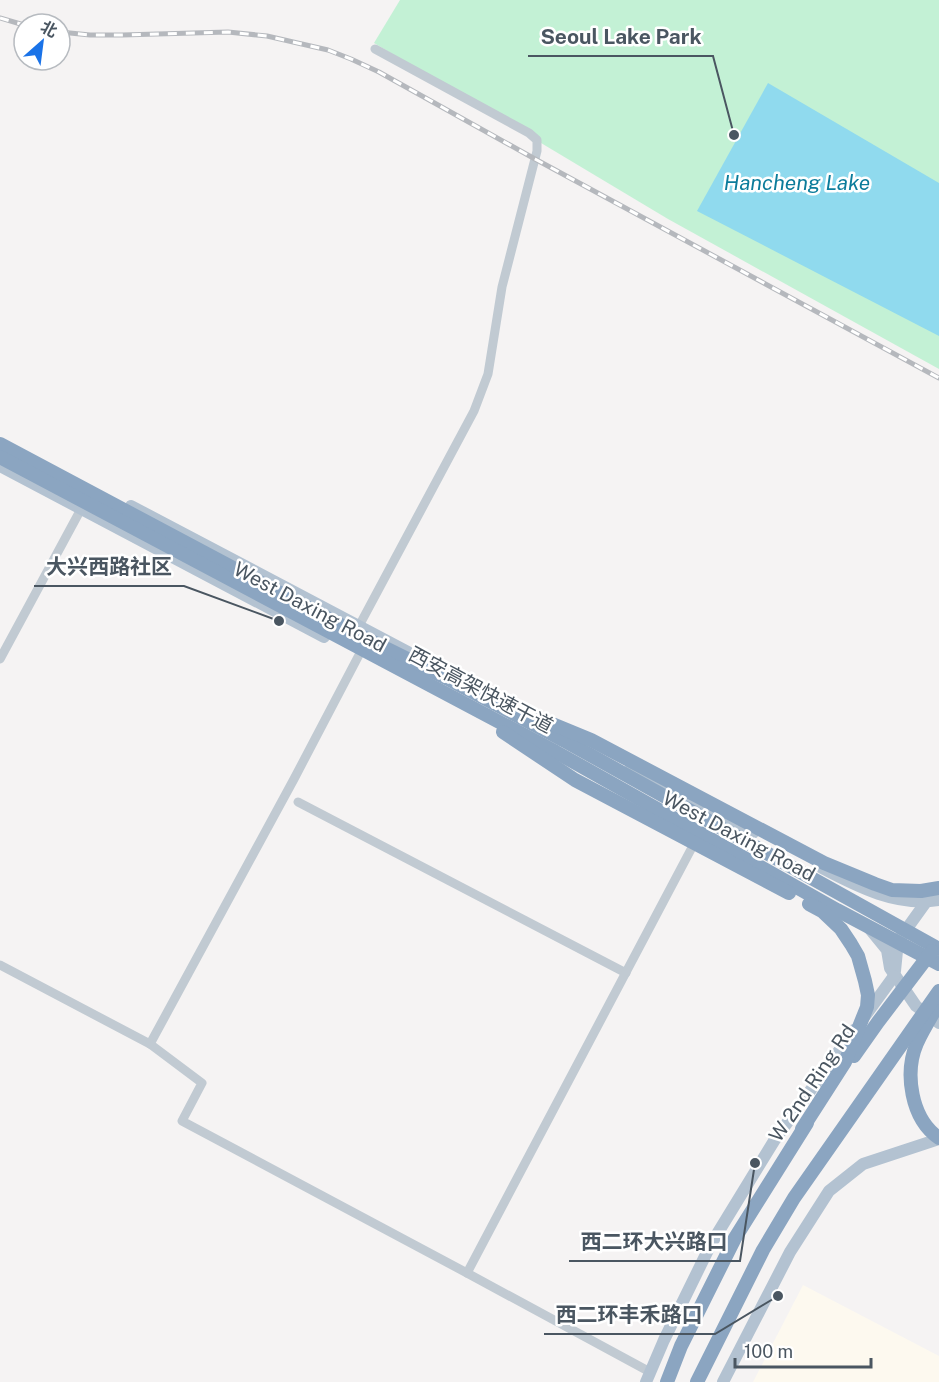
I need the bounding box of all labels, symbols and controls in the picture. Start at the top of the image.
north arrow [12,12,72,72]
text: 北 [37,17,60,41]
callout: Seoul Lake Park [528,17,713,56]
text: Seoul Lake Park [540,24,702,49]
water label: Hancheng Lake [724,170,870,195]
callout: 大兴西路社区 [34,547,184,586]
text: 大兴西路社区 [46,554,172,579]
street label: West Daxing Road [230,557,390,657]
street label: 西安高架快速干道 [405,642,557,738]
street label: West Daxing Road [659,786,819,886]
street label: W 2nd Ring Rd [764,1020,860,1146]
callout: 西二环大兴路口 [569,1222,740,1261]
text: 西二环大兴路口 [581,1229,728,1254]
callout: 西二环丰禾路口 [544,1295,715,1334]
text: 西二环丰禾路口 [556,1302,703,1327]
scale bar [735,1331,872,1369]
text: 100 m [744,1341,793,1362]

